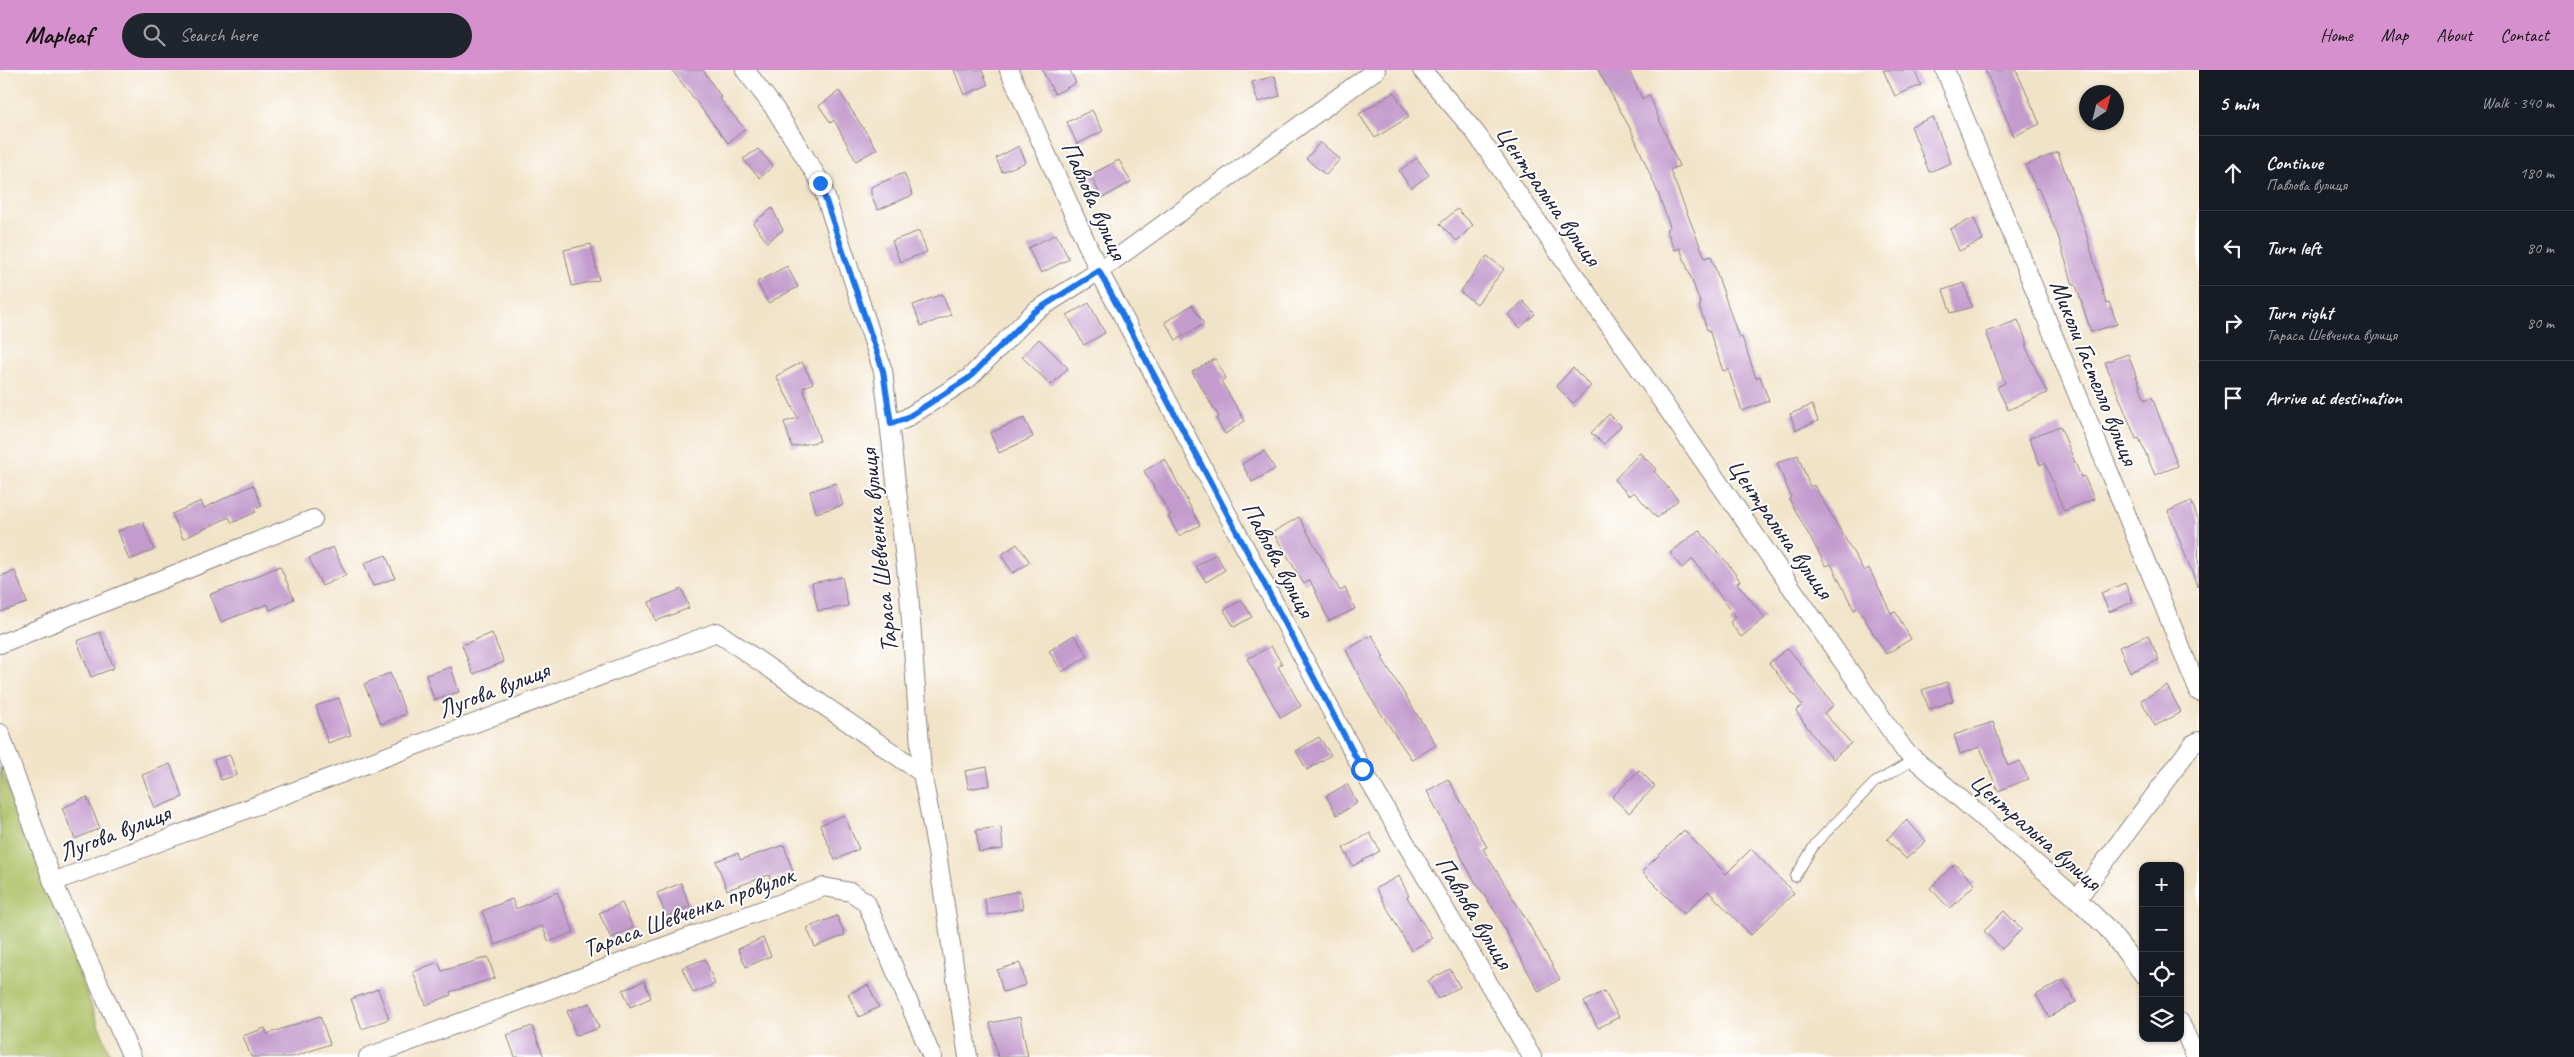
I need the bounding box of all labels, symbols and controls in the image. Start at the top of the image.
search box [122,13,472,58]
text: Mapleaf [25,20,92,50]
icon: search [140,21,168,49]
text: Search here [180,23,257,47]
text: Home [2320,24,2353,46]
text: Map [2381,24,2408,46]
text: About [2436,24,2472,46]
text: Contact [2500,24,2549,46]
north arrow [2079,85,2124,130]
text: 5 min [2219,90,2259,116]
text: Walk · 340 m [2482,93,2554,113]
street label: Центральна вулиця [1488,119,1610,274]
street label: Павлова вулиця [1054,136,1135,267]
text: Continue [2266,151,2323,175]
icon: ahead [2219,159,2247,187]
text: 180 m [2520,163,2554,183]
route end [809,172,832,195]
text: Павлова вулиця [2266,175,2347,195]
icon: left [2219,234,2247,262]
text: Turn left [2266,236,2321,260]
text: 80 m [2527,238,2554,258]
street label: Миколи Гастелло вулиця [2042,275,2147,472]
text: Turn right [2266,301,2333,325]
icon: right [2219,309,2247,337]
text: 80 m [2527,313,2554,333]
text: Тараса Шевченка вулиця [2266,325,2397,345]
icon: arrive [2219,384,2247,412]
text: Arrive at destination [2266,386,2402,410]
street label: Тараса Шевченка вулиця [852,445,906,654]
street label: Центральна вулиця [1720,452,1842,607]
street label: Павлова вулиця [1234,496,1323,625]
street label: Лугова вулиця [433,653,556,726]
route start [1351,758,1374,781]
street label: Центральна вулиця [1963,766,2110,899]
street label: Лугова вулиця [54,796,177,869]
street label: Павлова вулиця [1428,850,1522,977]
street label: Тараса Шевченка провулок [578,858,800,965]
map controls [2139,862,2184,1042]
button: + [2139,862,2184,907]
button: − [2139,907,2184,952]
button: locate [2139,952,2184,997]
button: layers [2139,997,2184,1042]

